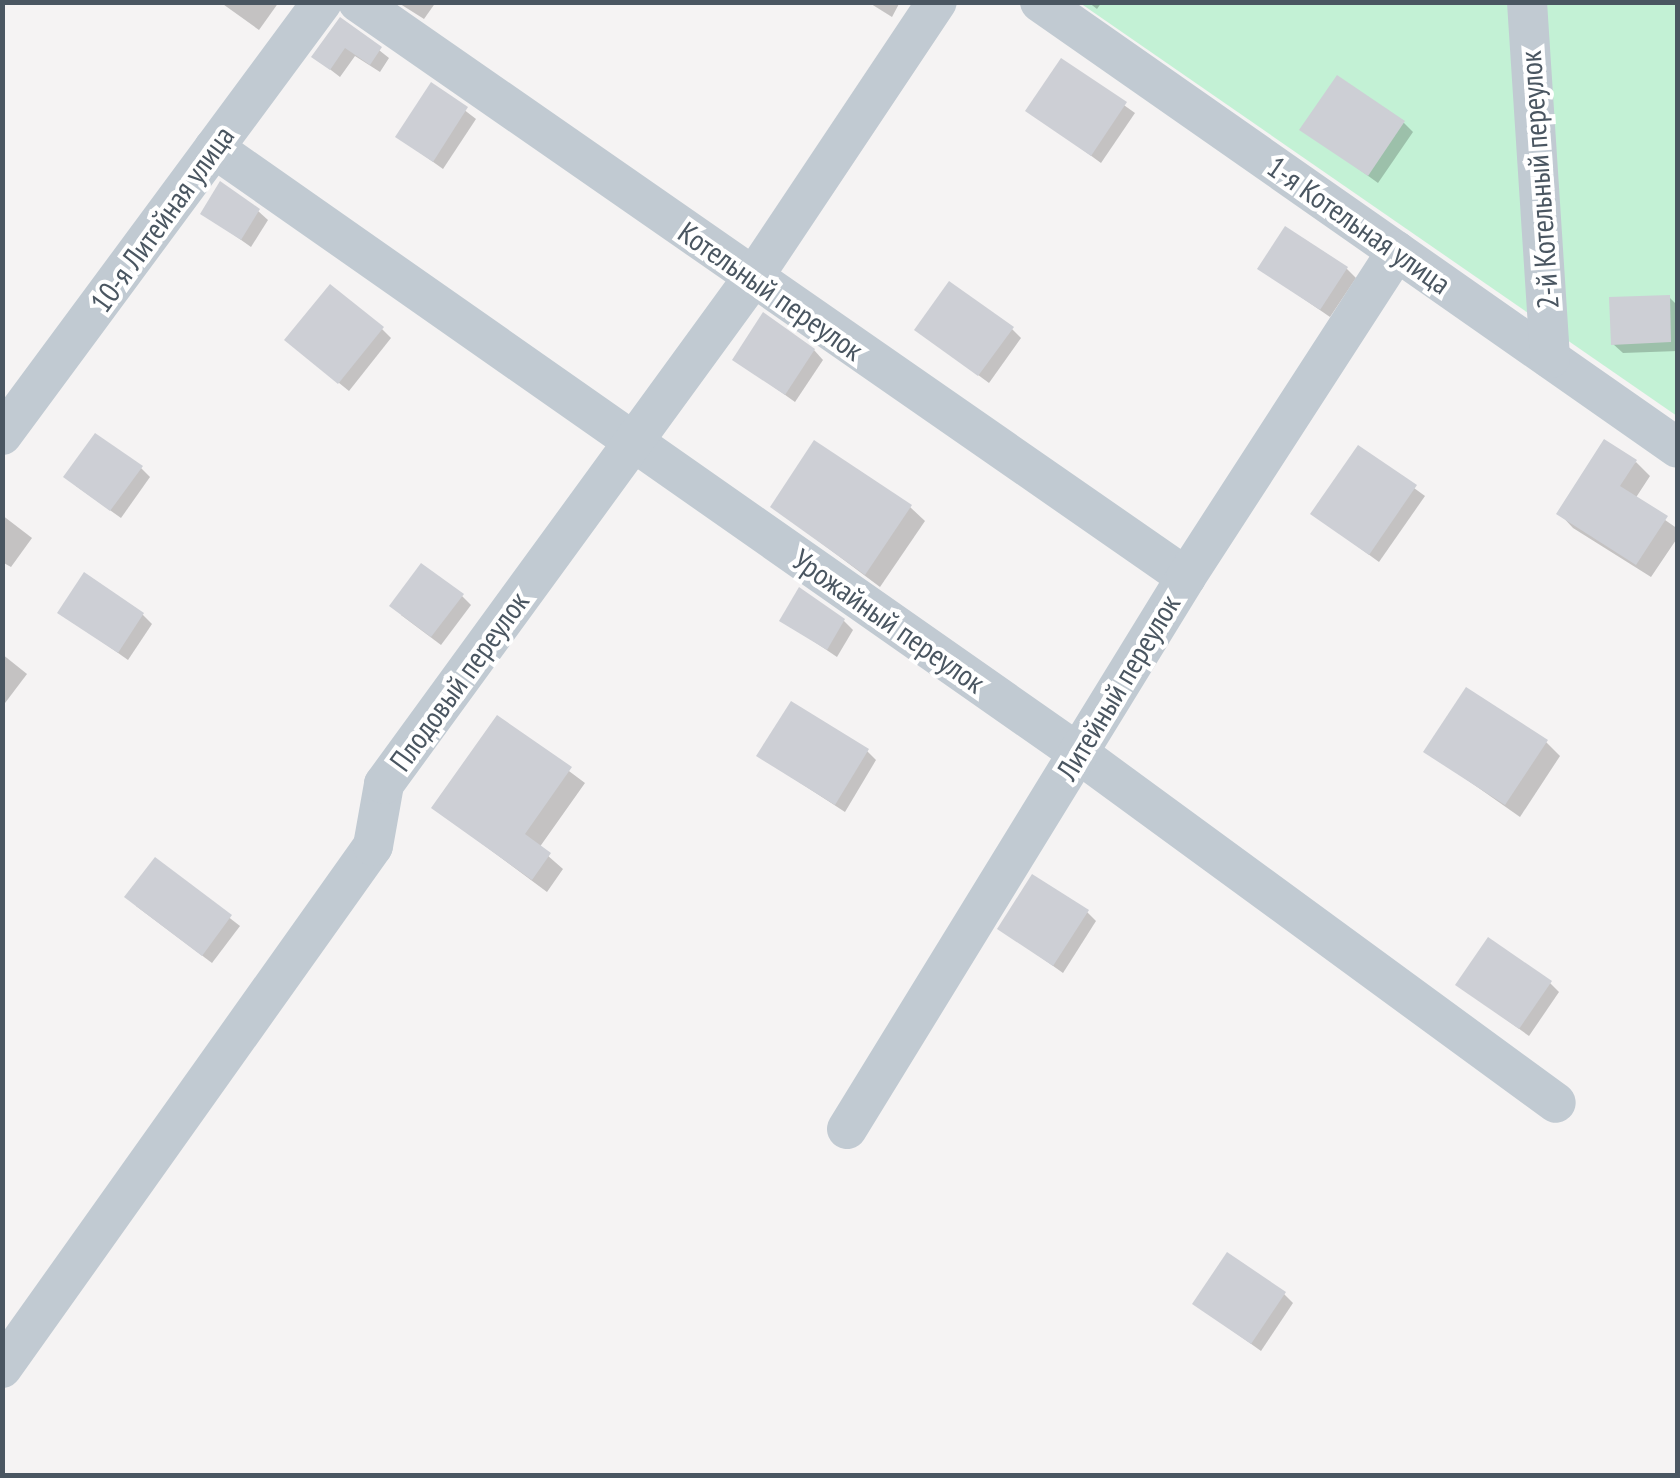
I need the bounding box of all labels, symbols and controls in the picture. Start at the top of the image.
street label: 2-й Котельный переулок [1512,50,1566,310]
street label: 10-я Литейная улица [82,119,242,319]
street label: 1-я Котельная улица [1260,148,1458,302]
street label: Котельный переулок [672,214,870,368]
street label: Урожайный переулок [786,541,992,701]
street label: Плодовый переулок [382,584,536,778]
street label: Литейный переулок [1049,588,1187,786]

